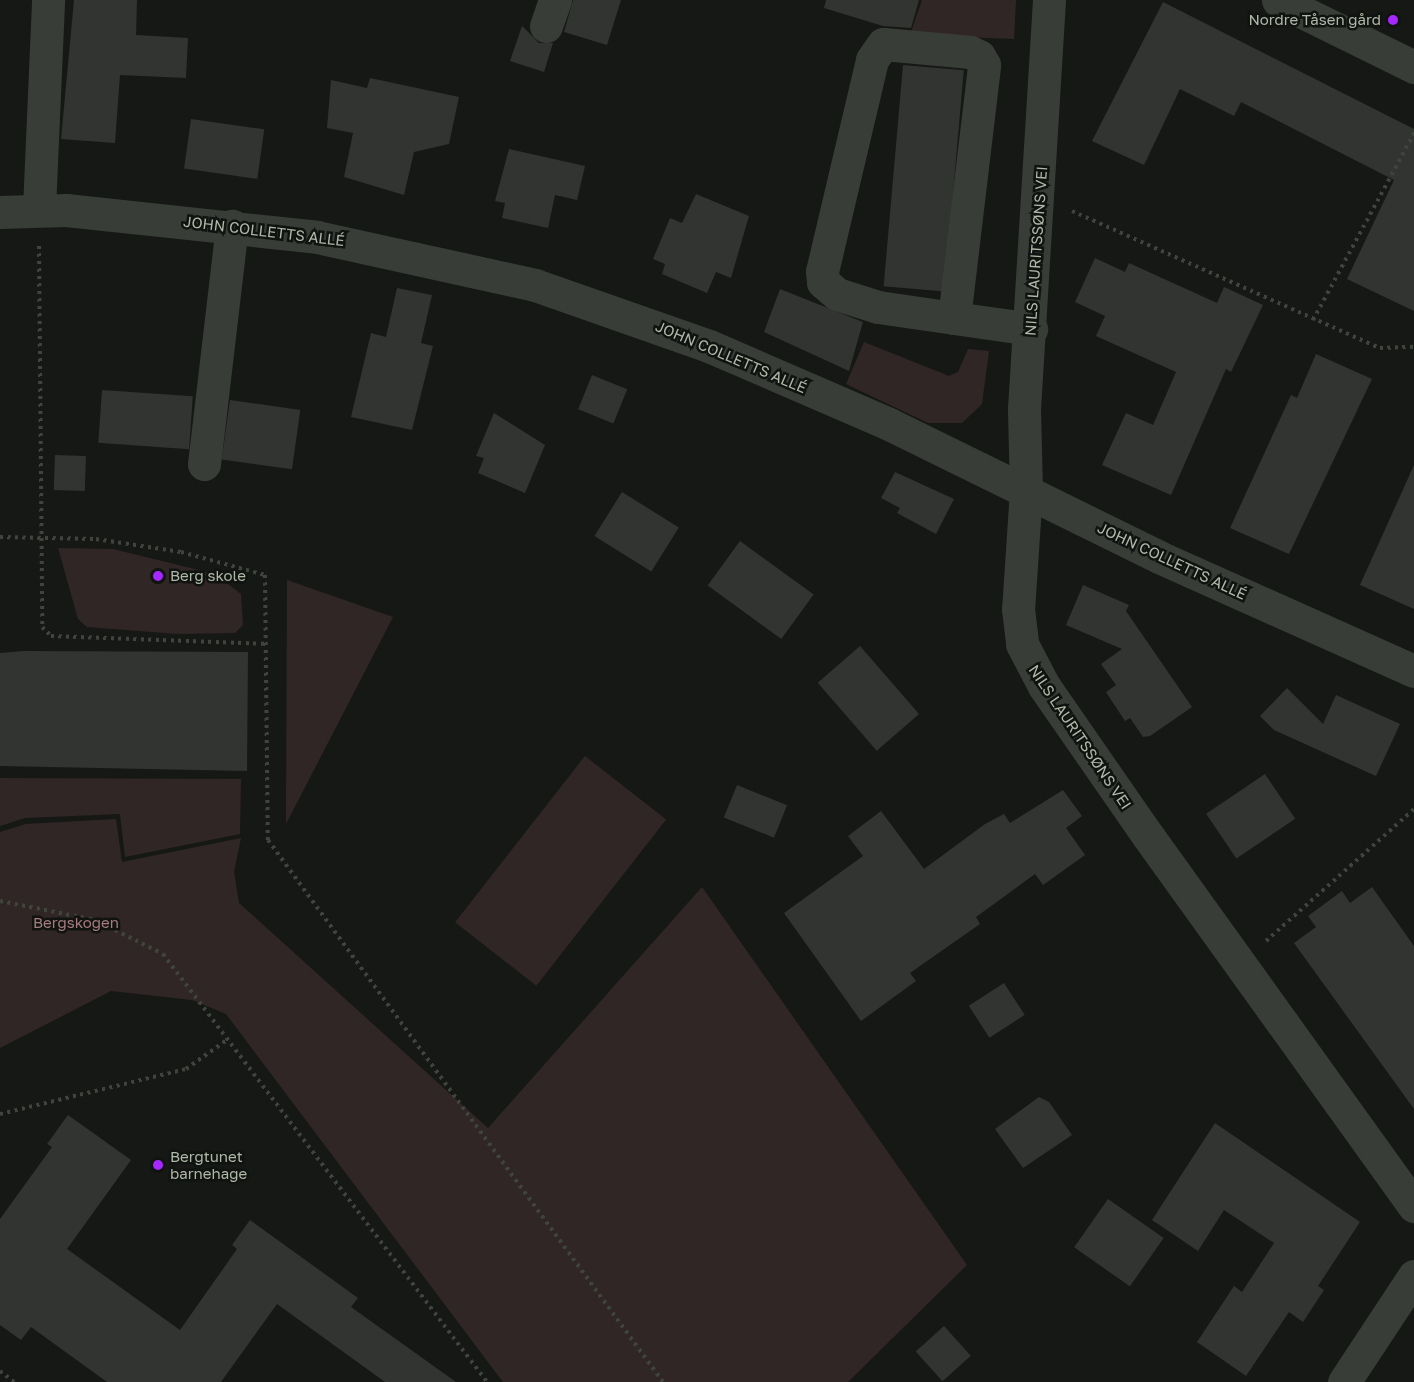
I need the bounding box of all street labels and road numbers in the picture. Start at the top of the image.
street label: NILS LAURITSSØNS VEI [1021,165,1051,337]
street label: JOHN COLLETTS ALLÉ [182,212,346,250]
street label: JOHN COLLETTS ALLÉ [653,317,809,397]
street label: JOHN COLLETTS ALLÉ [1095,519,1249,603]
street label: NILS LAURITSSØNS VEI [1025,661,1135,813]

